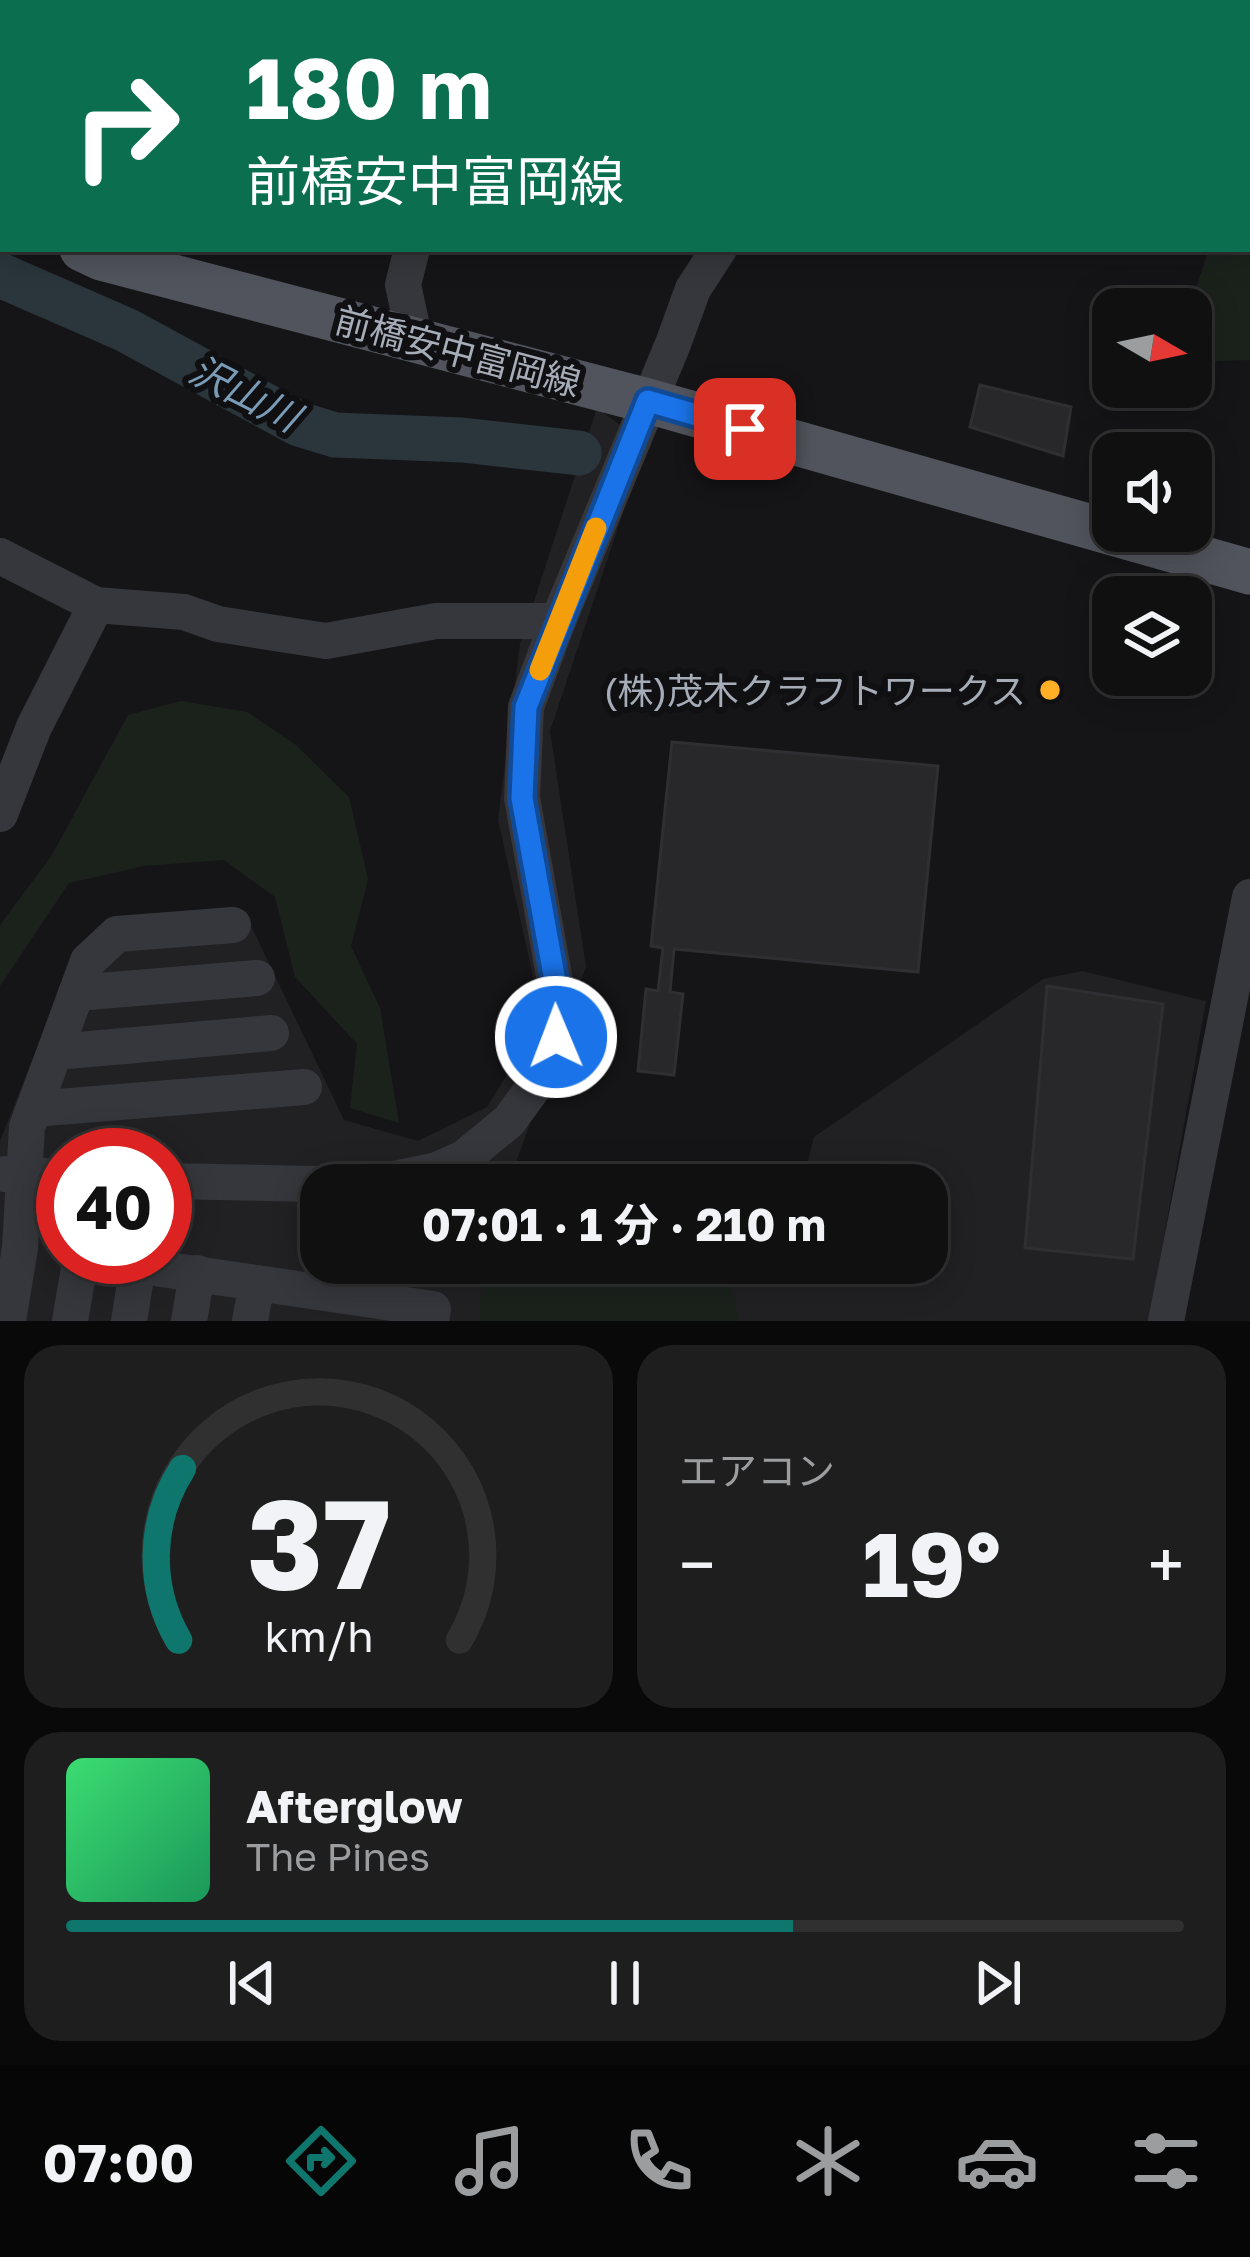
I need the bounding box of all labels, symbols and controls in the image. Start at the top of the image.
text: 180 m [246,37,492,137]
icon: right [48,48,204,204]
text: 前橋安中富岡線 [246,148,624,213]
north arrow [1092,288,1212,408]
map controls [1092,288,1212,696]
street label: 前橋安中富岡線 [331,298,585,404]
water label: 沢山川 [182,345,311,442]
pin [694,378,796,480]
icon: arrive [712,396,778,462]
button: sound [1092,432,1212,552]
button: layers [1092,576,1212,696]
place label: (株)茂木クラフトワークス [604,669,1026,712]
marker: (株)茂木クラフトワークス [1037,677,1063,703]
position arrow [493,974,619,1100]
speed limit sign: 40 [36,1128,192,1284]
text: 07:01 · 1 分 · 210 m [422,1197,826,1251]
text: エアコン [679,1447,835,1494]
text: 37 [246,1467,391,1616]
text: 19° [862,1509,1001,1617]
text: − [679,1524,715,1604]
text: + [1148,1524,1184,1604]
text: km/h [264,1609,373,1660]
text: Afterglow [246,1779,463,1833]
text: The Pines [246,1833,430,1880]
icon: previous [219,1950,285,2016]
icon: pause [592,1950,658,2016]
icon: next [965,1950,1031,2016]
icon: directions [279,2119,363,2203]
icon: music [448,2119,532,2203]
icon: phone [617,2119,701,2203]
icon: climate [786,2119,870,2203]
icon: car [955,2119,1039,2203]
icon: filters [1124,2119,1208,2203]
text: 07:00 [42,2129,194,2194]

